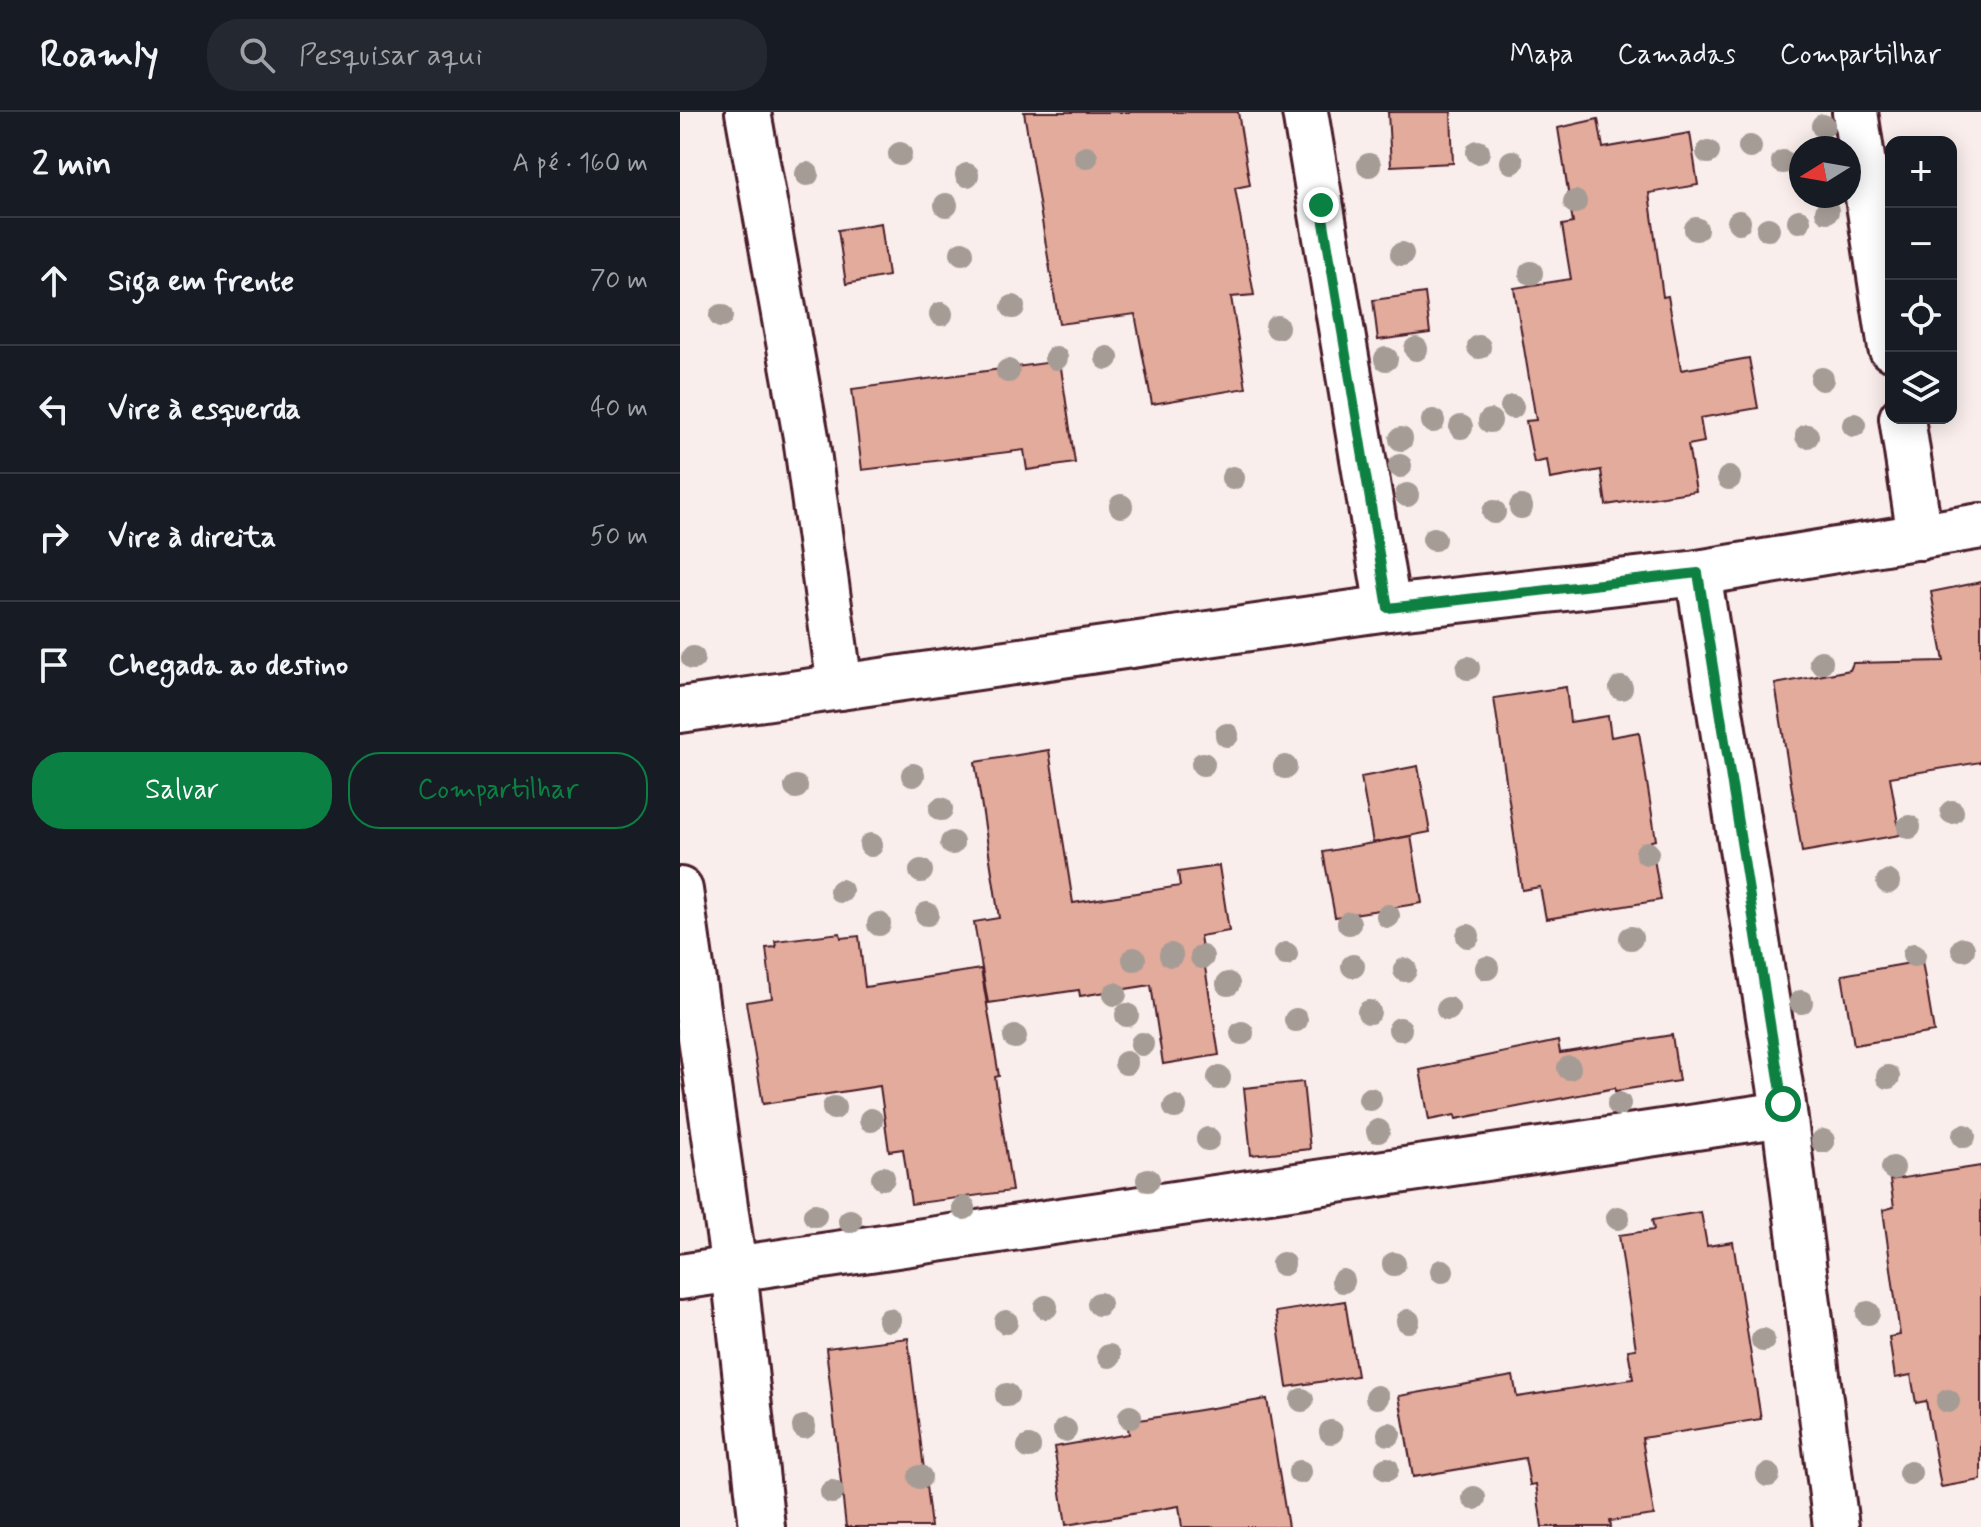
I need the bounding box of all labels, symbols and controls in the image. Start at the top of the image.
search box [207,19,767,91]
text: Roamly [40,31,159,80]
icon: search [235,33,279,77]
text: Pesquisar aqui [299,36,483,75]
text: Mapa [1510,37,1573,74]
text: Camadas [1617,37,1736,74]
text: Compartilhar [1780,37,1941,74]
north arrow [1789,136,1861,208]
map controls [1885,136,1957,424]
button: + [1885,136,1957,208]
text: 2 min [32,142,112,187]
text: A pé · 160 m [513,147,648,181]
route end [1303,187,1339,223]
button: − [1885,208,1957,280]
icon: ahead [32,259,76,303]
text: Siga em frente [108,262,294,301]
text: 70 m [590,264,648,298]
button: locate [1885,280,1957,352]
button: layers [1885,352,1957,424]
icon: left [32,387,76,431]
text: Vire à esquerda [108,390,301,429]
text: 40 m [590,392,648,426]
icon: right [32,515,76,559]
text: Vire à direita [108,518,276,557]
text: 50 m [590,520,648,554]
icon: arrive [32,643,76,687]
text: Chegada ao destino [108,646,348,685]
button: Salvar [32,752,332,829]
button: Compartilhar [348,752,648,829]
route start [1765,1086,1801,1122]

